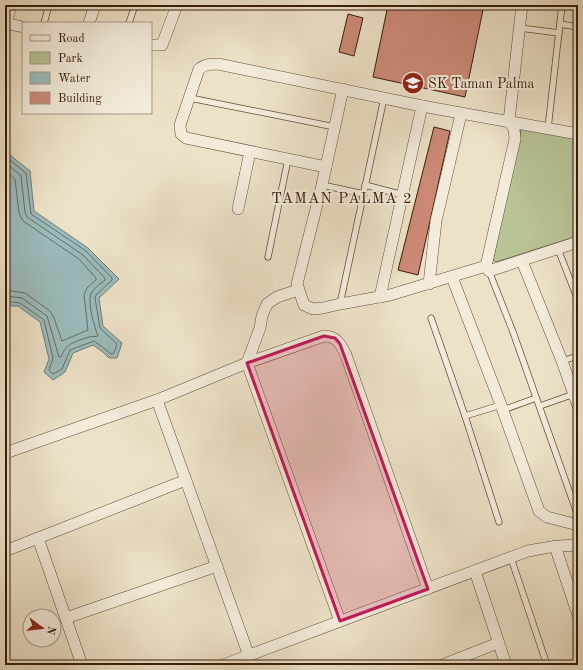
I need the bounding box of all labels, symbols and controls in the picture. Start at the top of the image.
legend [22,22,152,114]
text: Road [58,33,85,45]
text: Park [58,53,83,65]
school or university icon: SK Taman Palma [400,70,426,96]
text: Water [58,73,91,85]
place label: SK Taman Palma [428,77,535,91]
text: Building [58,93,102,105]
district label: TAMAN PALMA 2 [271,192,413,207]
north arrow [22,608,62,648]
text: N [44,625,57,636]

